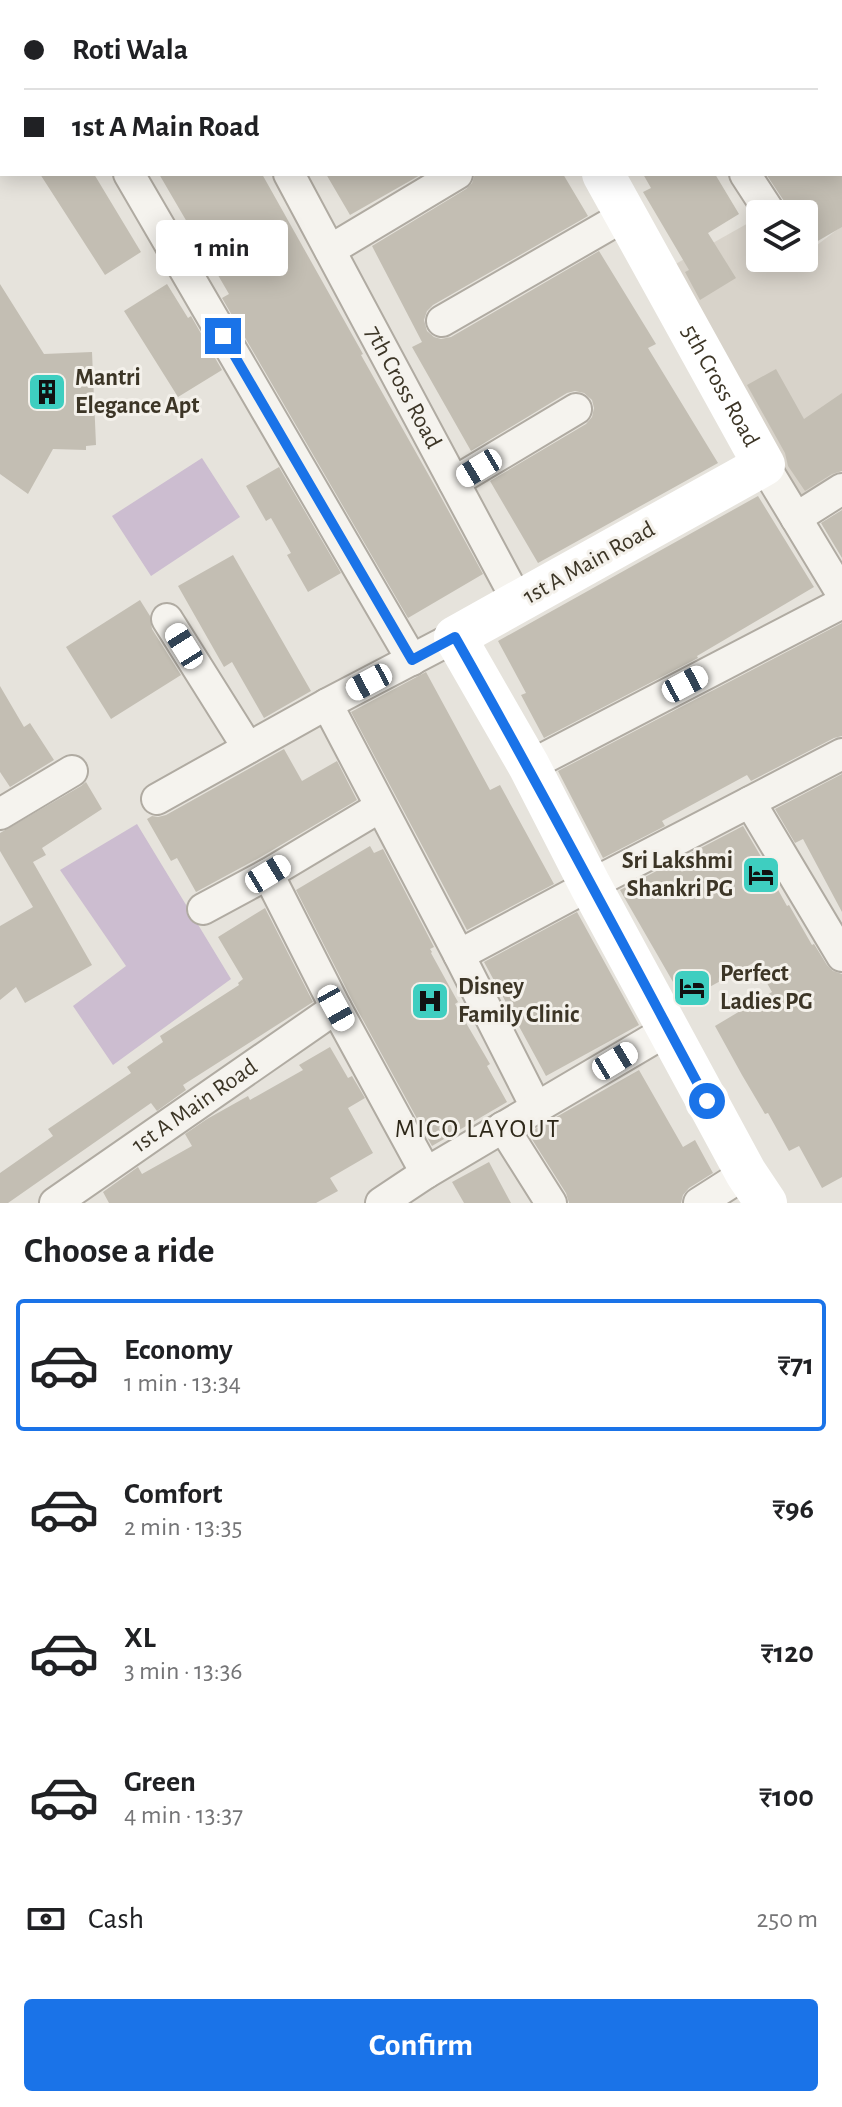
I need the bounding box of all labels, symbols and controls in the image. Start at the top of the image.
text: Roti Wala [72,35,188,65]
text: 1st A Main Road [72,112,260,142]
map controls [746,200,818,272]
button: layers [746,200,818,272]
callout: 1 min [157,220,289,276]
text: 1 min [195,235,249,261]
route end [205,318,241,354]
street label: 5th Cross Road [677,321,763,451]
street label: 7th Cross Road [361,322,446,453]
place label: Mantri Elegance Apt [75,366,199,418]
building icon: Mantri Elegance Apt [26,371,68,413]
car [452,445,506,491]
street label: 1st A Main Road [519,517,659,609]
car [161,619,207,673]
car [342,660,396,704]
car [658,662,712,706]
place label: Sri Lakshmi Shankri PG [622,849,733,901]
car [241,851,295,897]
hotel icon: Sri Lakshmi Shankri PG [740,854,782,896]
place label: Perfect Ladies PG [720,962,813,1014]
hotel icon: Perfect Ladies PG [671,967,713,1009]
place label: Disney Family Clinic [458,975,579,1027]
hospital icon: Disney Family Clinic [409,980,451,1022]
car [314,981,358,1035]
car [588,1038,642,1084]
street label: 1st A Main Road [128,1054,262,1158]
route start [689,1083,725,1119]
district label: MICO LAYOUT [395,1116,561,1142]
text: Choose a ride [24,1233,214,1269]
icon: car [28,1329,100,1401]
text: Economy [124,1335,233,1365]
text: ₹71 [778,1350,814,1380]
text: 1 min · 13:34 [124,1370,241,1396]
icon: car [28,1473,100,1545]
text: Comfort [124,1479,223,1509]
text: ₹96 [772,1494,814,1524]
text: 2 min · 13:35 [124,1514,242,1540]
icon: car [28,1617,100,1689]
text: XL [124,1623,156,1653]
text: ₹120 [761,1638,814,1668]
text: 3 min · 13:36 [124,1658,243,1684]
icon: car [28,1761,100,1833]
text: Green [124,1767,196,1797]
text: ₹100 [759,1782,814,1812]
text: 4 min · 13:37 [124,1802,243,1828]
icon: cash [24,1897,68,1941]
text: Cash [88,1904,144,1934]
text: 250 m [756,1906,818,1932]
button: Confirm [24,1999,818,2091]

